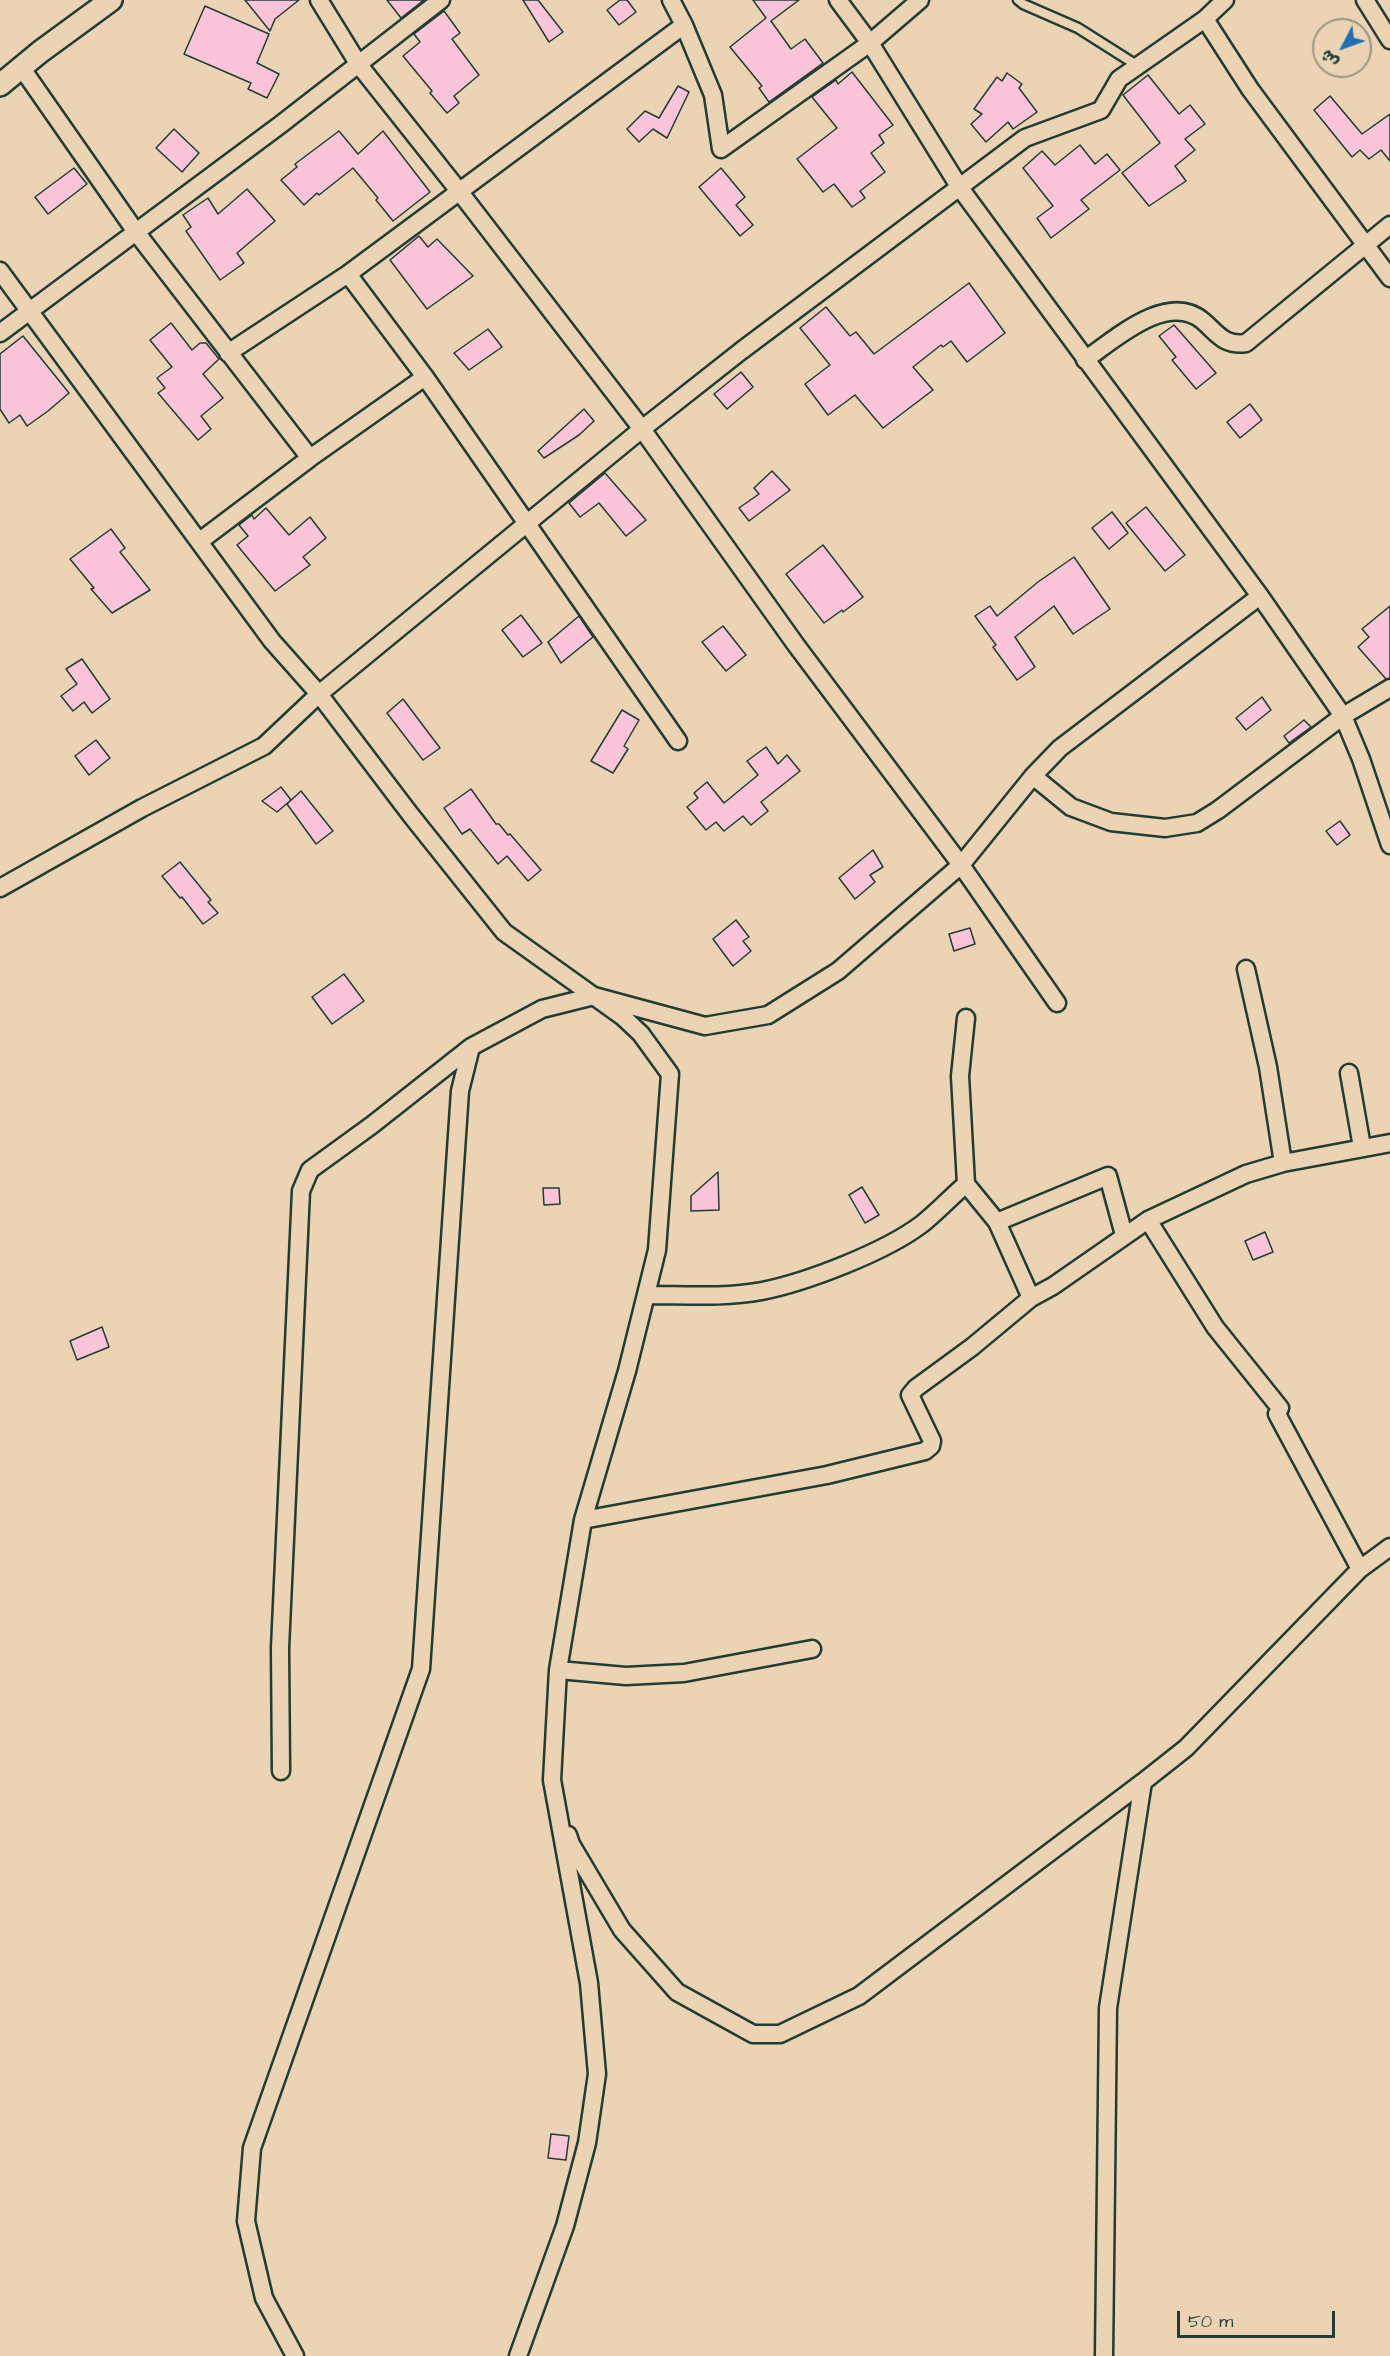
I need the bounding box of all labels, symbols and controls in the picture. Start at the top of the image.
north arrow [1312,18,1372,78]
text: ش [1316,45,1344,72]
scale bar [1180,2299,1338,2337]
text: 50 m [1188,2309,1233,2334]

